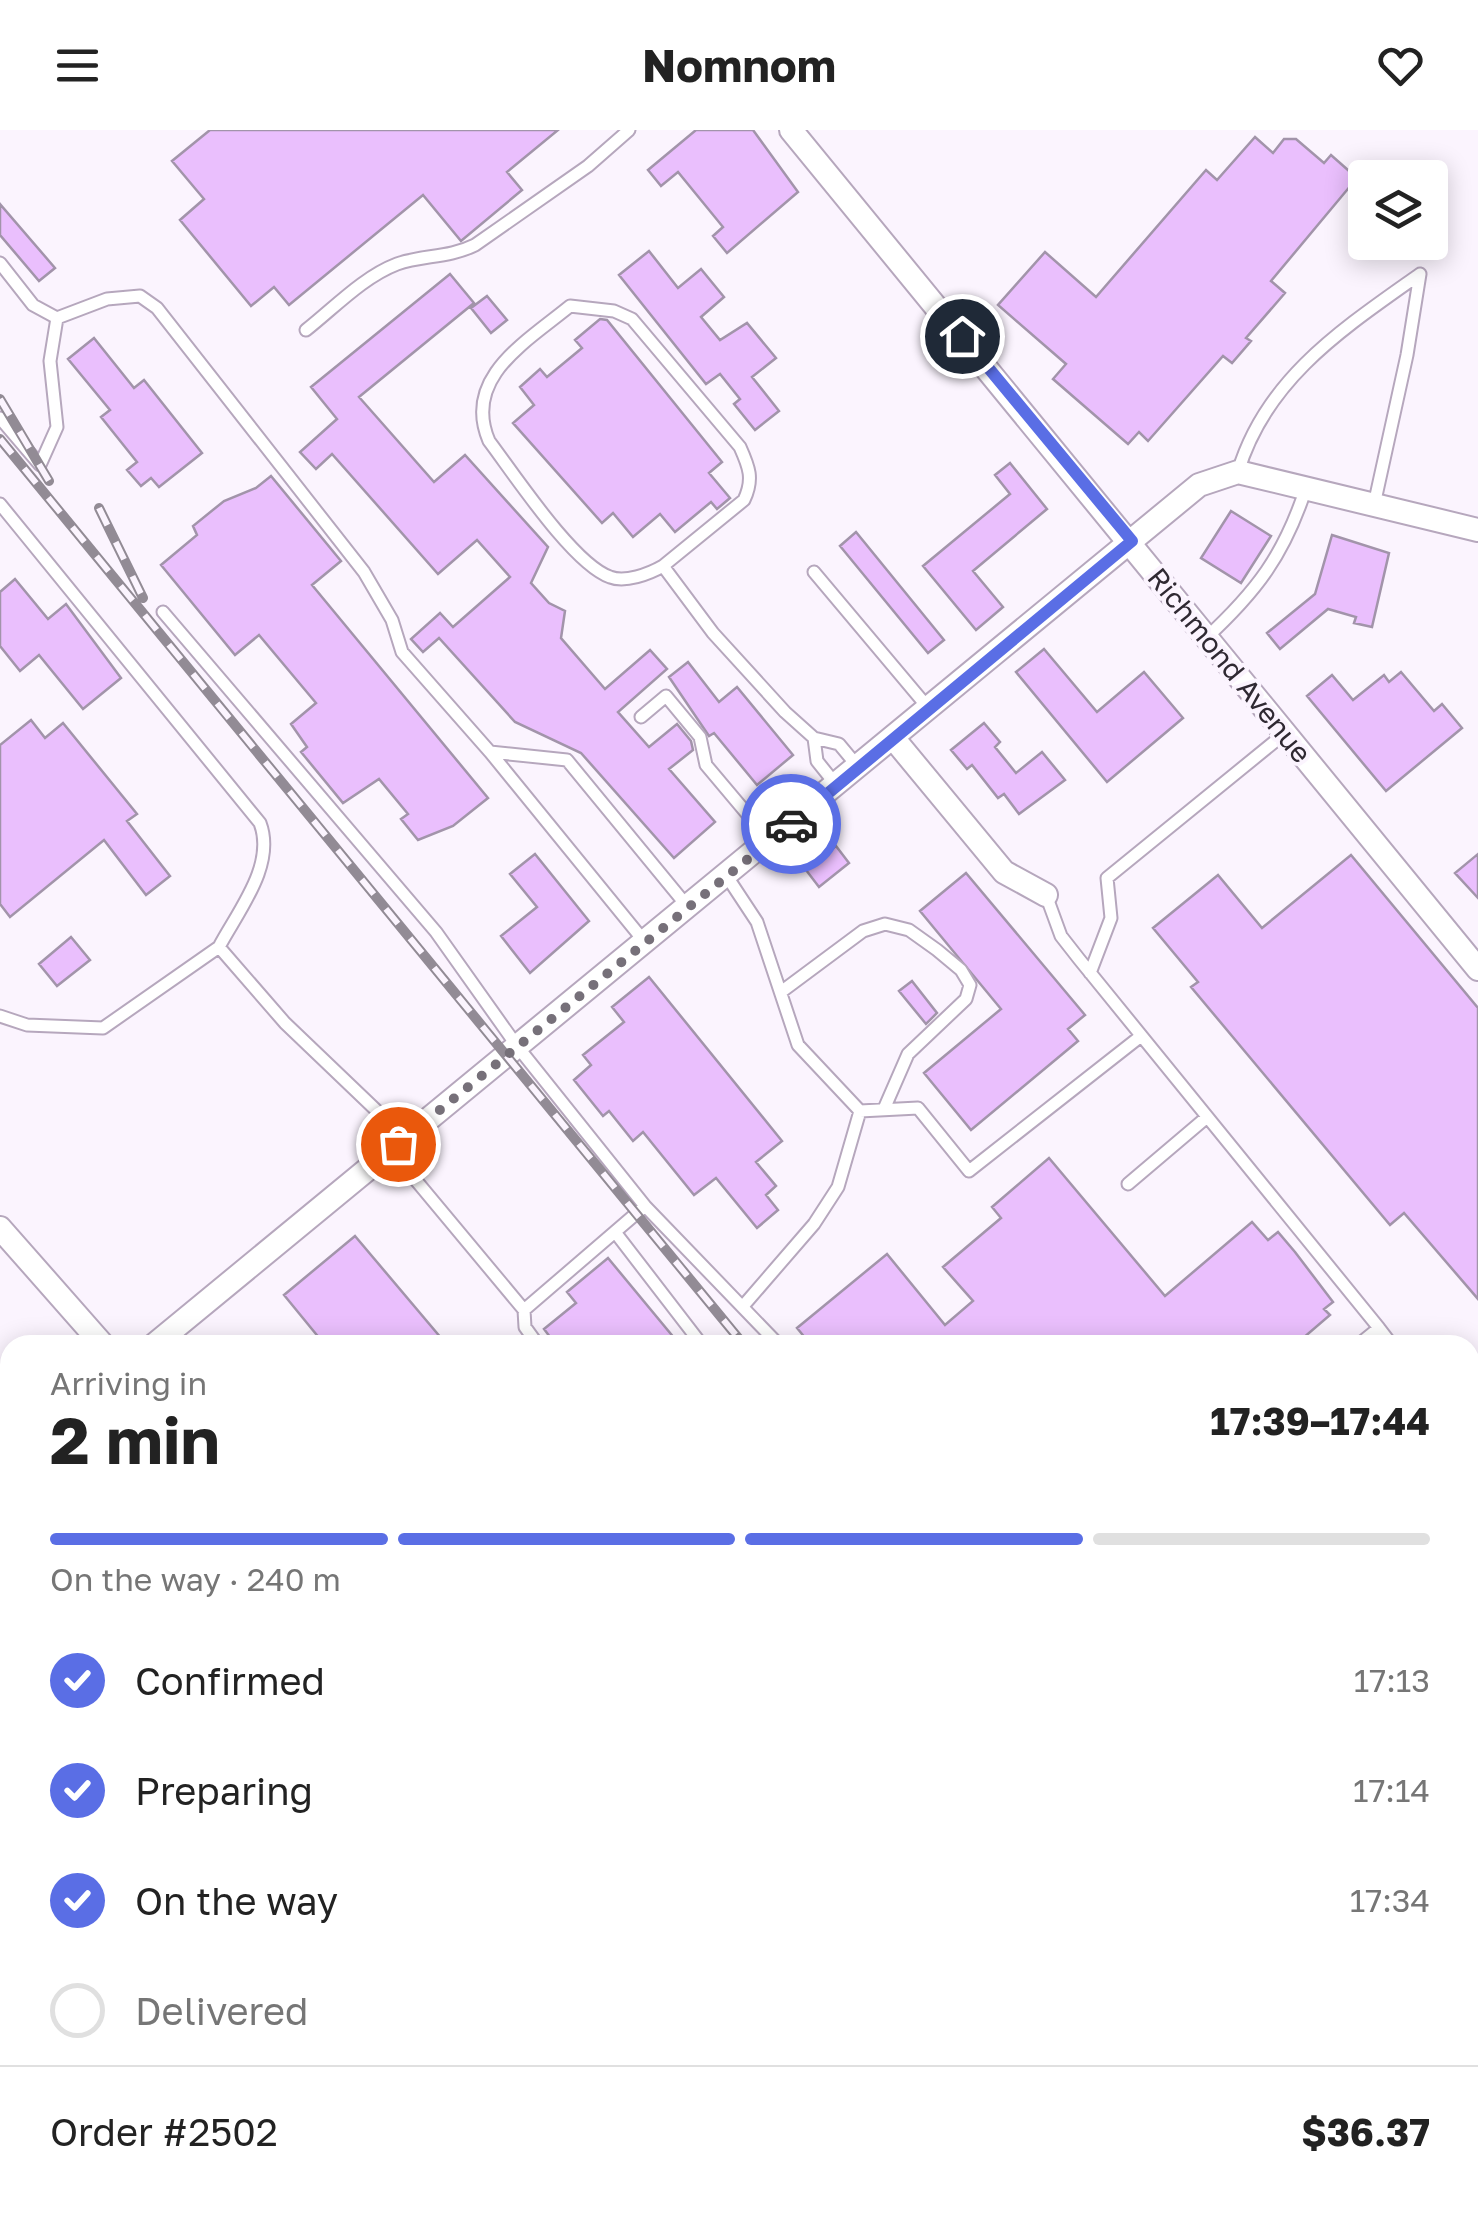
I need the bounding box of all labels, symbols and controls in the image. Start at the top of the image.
icon: menu [50,38,105,93]
text: Nomnom [642,38,836,92]
icon: heart [1373,38,1428,93]
map controls [1348,160,1448,260]
button: layers [1348,160,1448,260]
pin [920,294,1005,379]
icon: home [935,309,990,364]
street label: Richmond Avenue [1141,561,1319,769]
courier [741,774,841,874]
icon: car [764,797,819,852]
pin [356,1102,441,1187]
icon: bag [371,1117,426,1172]
text: Arriving in [50,1364,207,1402]
text: 17:39–17:44 [1210,1398,1430,1443]
text: 2 min [50,1400,220,1478]
text: On the way · 240 m [50,1560,341,1598]
icon: check [50,1653,105,1708]
text: Confirmed [135,1658,325,1703]
text: 17:13 [1354,1661,1430,1699]
icon: check [50,1763,105,1818]
text: Preparing [135,1768,313,1813]
text: 17:14 [1353,1771,1430,1809]
icon: check [50,1873,105,1928]
text: On the way [135,1878,338,1923]
text: 17:34 [1350,1881,1430,1919]
text: Delivered [135,1988,308,2033]
text: Order #2502 [50,2109,278,2154]
text: $36.37 [1301,2109,1430,2154]

